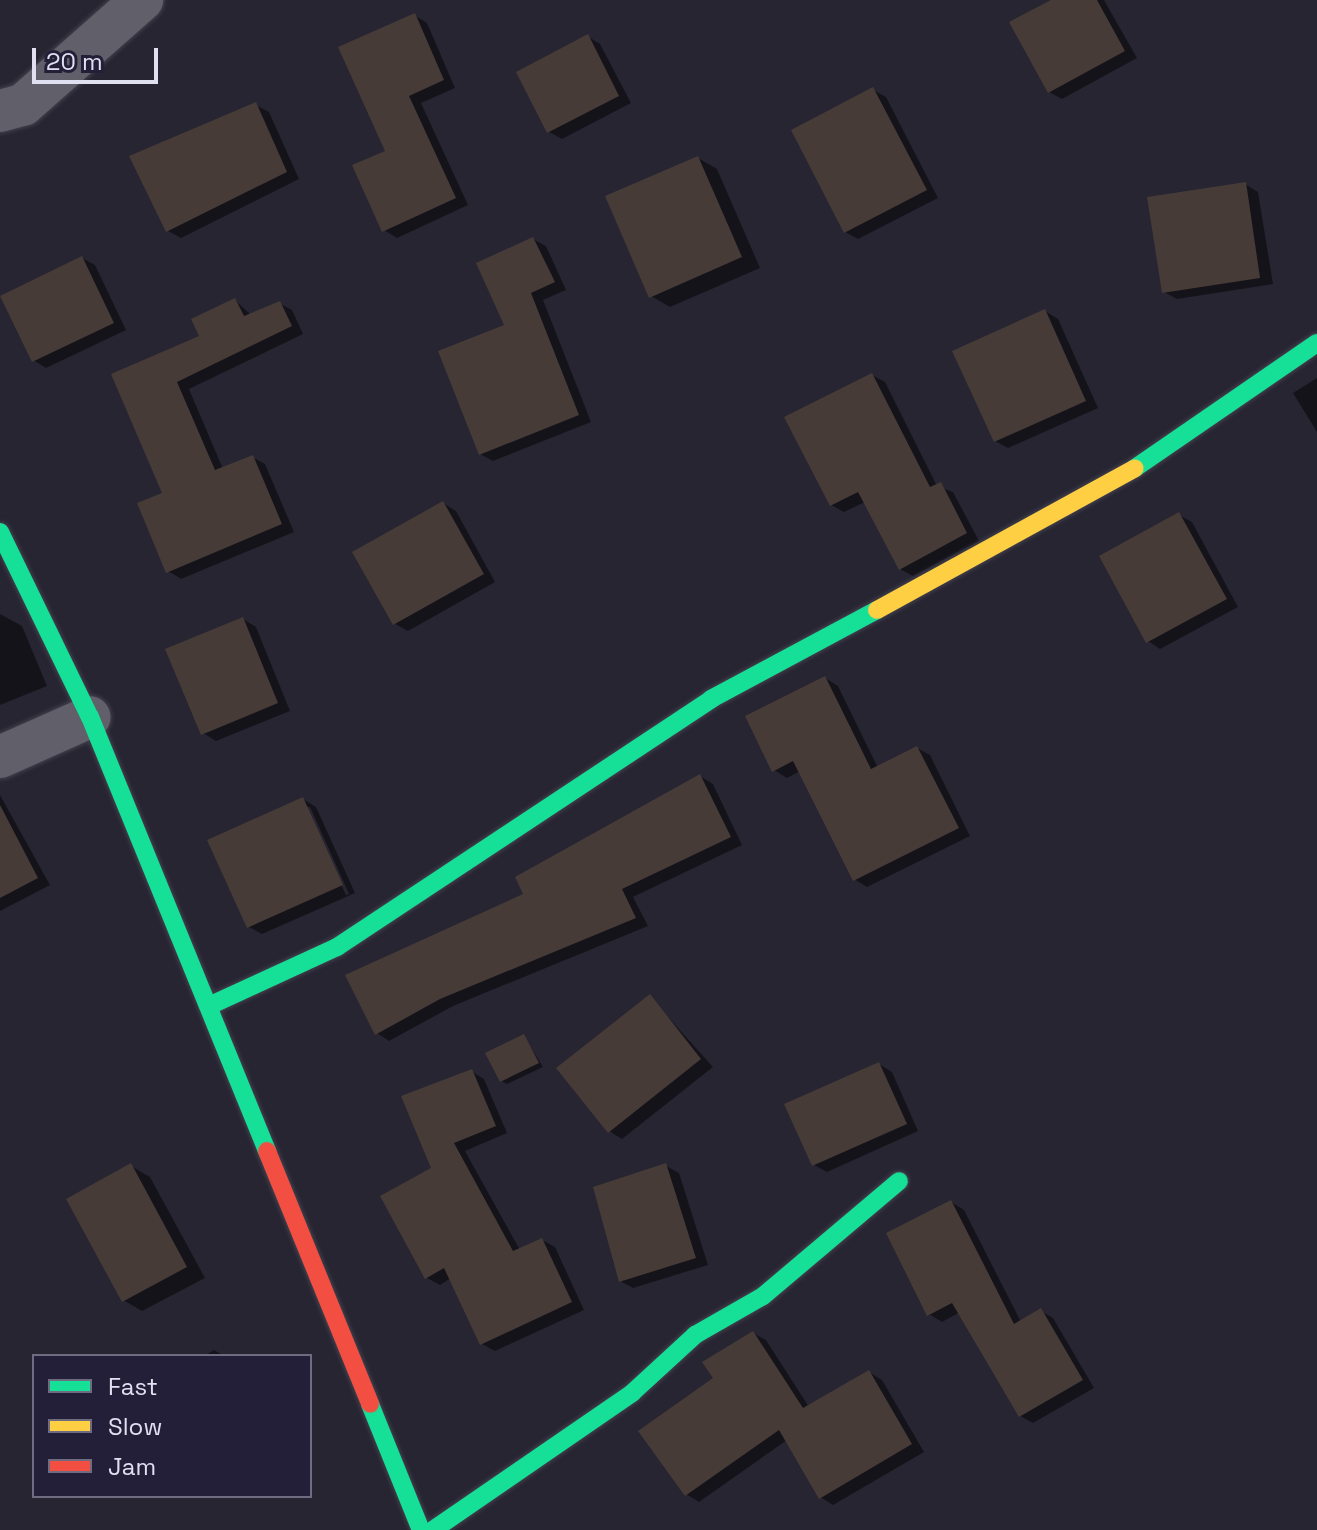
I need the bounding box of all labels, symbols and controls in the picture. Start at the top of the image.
scale bar [36,32,162,82]
text: 20 m [46,46,103,77]
legend [32,1354,312,1498]
text: Fast [108,1371,158,1402]
text: Slow [108,1411,162,1442]
text: Jam [108,1451,156,1482]

